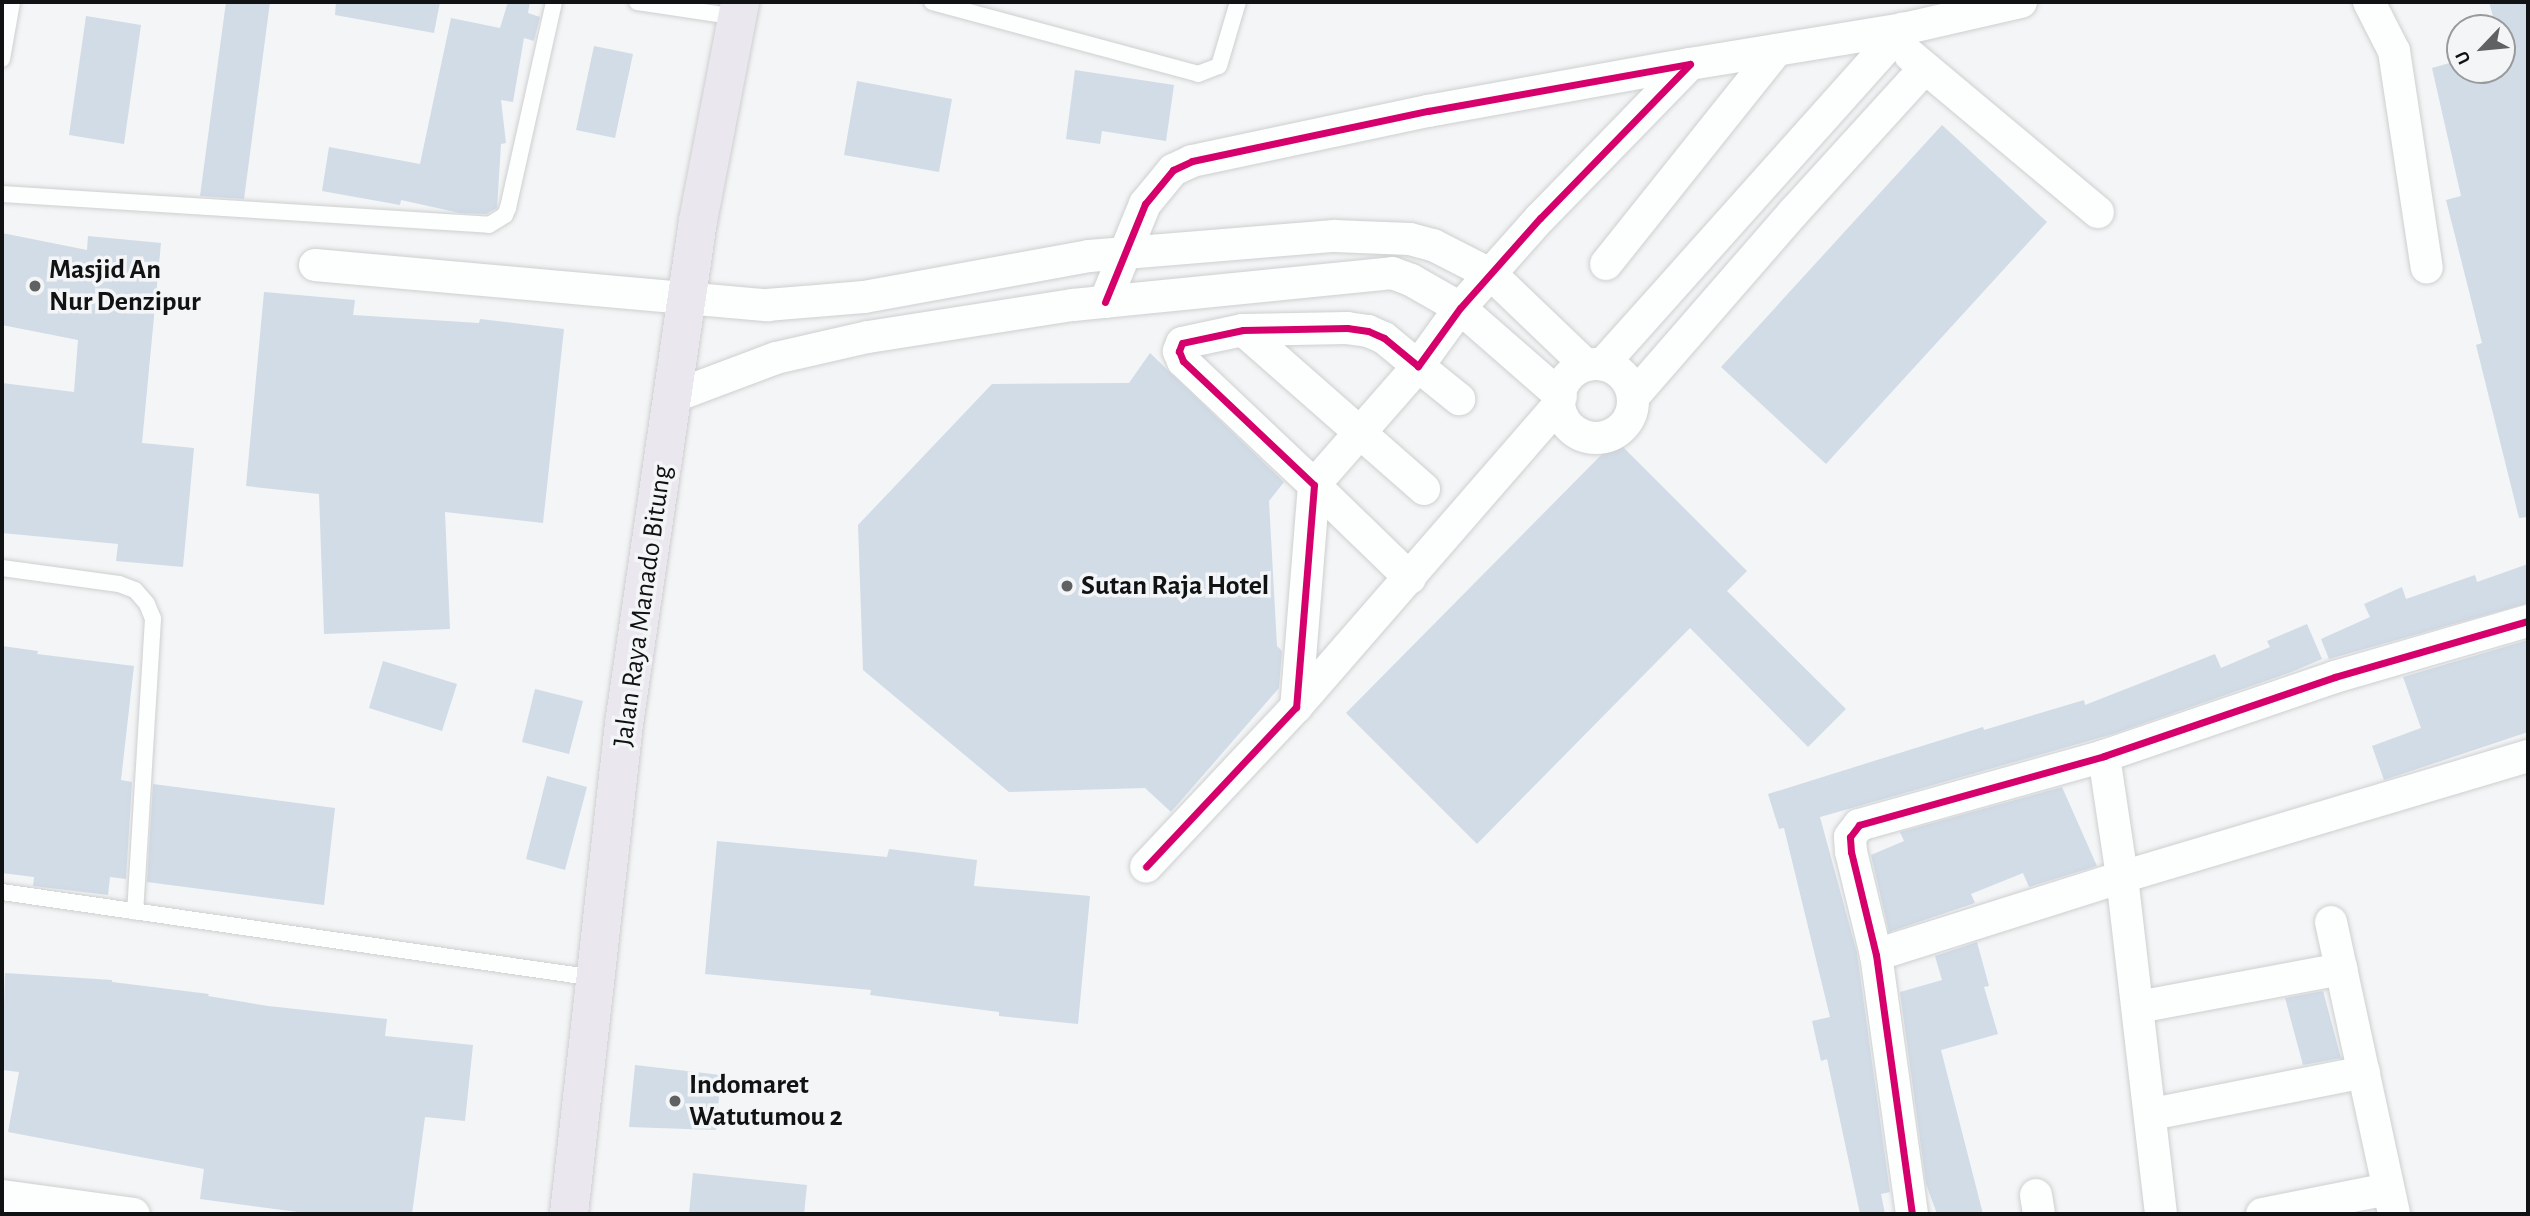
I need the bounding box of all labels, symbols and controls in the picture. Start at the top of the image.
north arrow [2446,14,2516,84]
text: U [2452,48,2475,67]
place label: Masjid An Nur Denzipur [49,253,201,319]
marker: Masjid An Nur Denzipur [27,278,43,294]
street label: Jalan Raya Manado Bitung [607,463,679,749]
place label: Sutan Raja Hotel [1081,569,1269,603]
marker: Sutan Raja Hotel [1059,578,1075,594]
place label: Indomaret Watutumou 2 [689,1068,843,1134]
marker: Indomaret Watutumou 2 [667,1093,683,1109]

